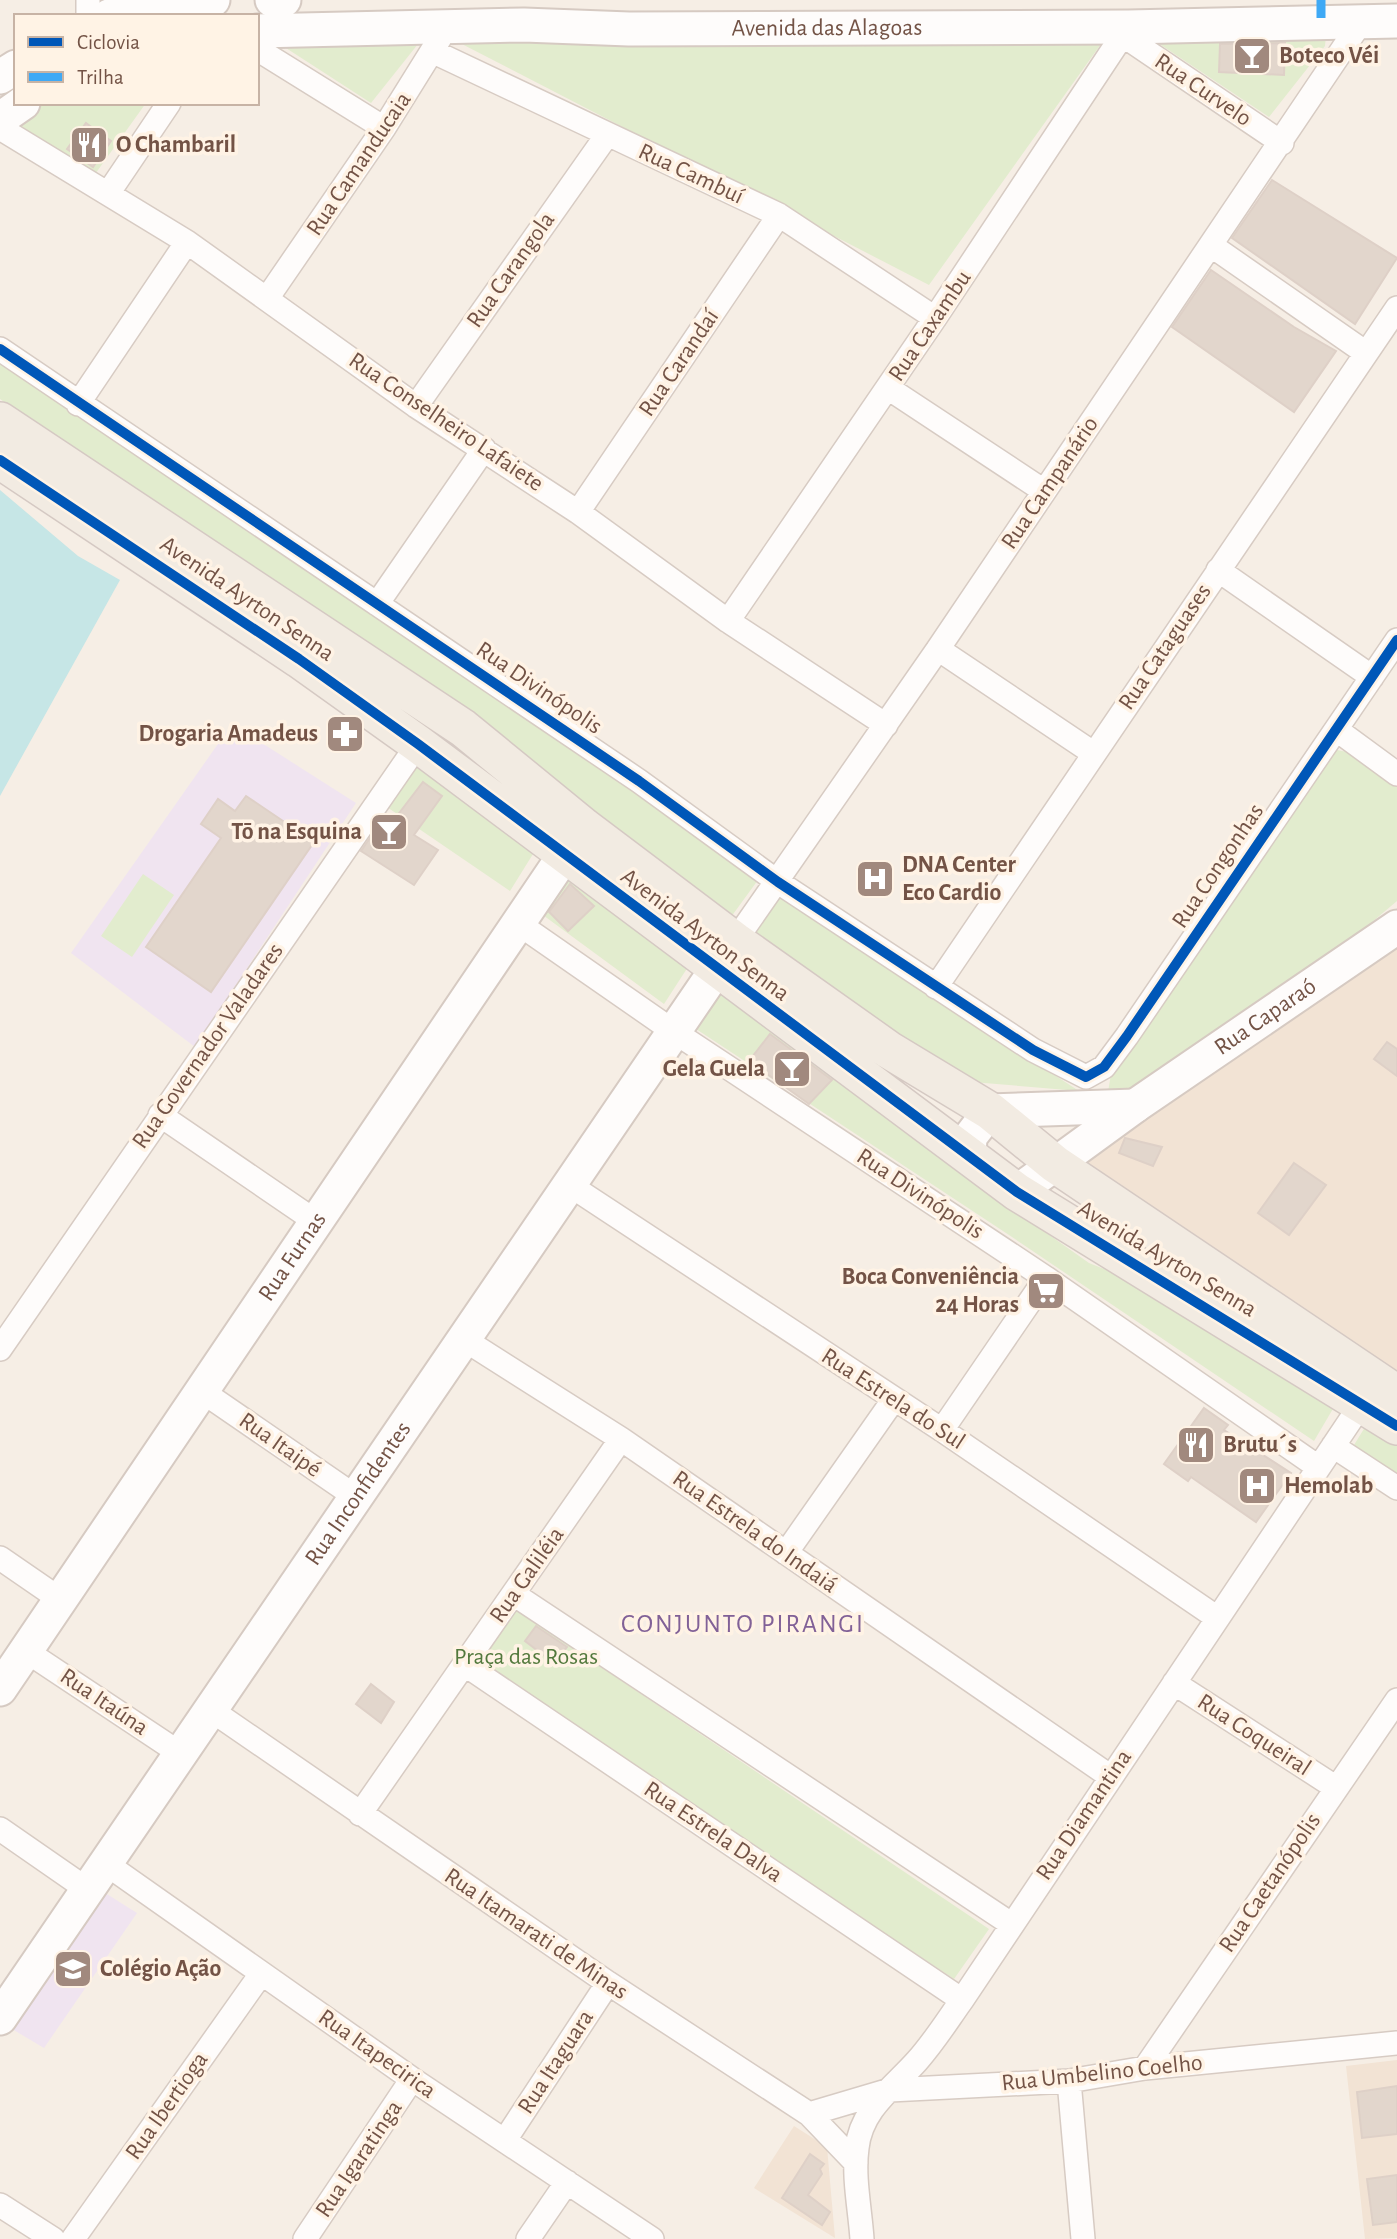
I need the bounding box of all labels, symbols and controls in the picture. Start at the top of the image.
legend [14,14,259,105]
street label: Avenida das Alagoas [731,16,922,41]
text: Ciclovia [77,32,140,53]
bar icon: Boteco Véi [1231,35,1273,77]
place label: Boteco Véi [1279,44,1379,68]
street label: Rua Curvelo [1150,49,1256,131]
text: Trilha [77,67,124,88]
street label: Rua Camanducaia [302,88,416,240]
restaurant icon: O Chambaril [68,124,110,166]
place label: O Chambaril [116,133,236,157]
street label: Rua Cambuí [635,139,747,209]
street label: Rua Carangola [463,208,559,332]
street label: Rua Caxambu [884,266,976,386]
street label: Rua Carandaí [635,305,724,421]
street label: Rua Conselheiro Lafaiete [344,348,548,496]
street label: Rua Campanário [997,412,1103,554]
street label: Avenida Ayrton Senna [156,532,338,666]
street label: Rua Cataguases [1114,580,1216,714]
street label: Rua Divinópolis [472,637,606,739]
pharmacy icon: Drogaria Amadeus [324,713,366,755]
place label: Drogaria Amadeus [138,722,318,746]
street label: Rua Congonhas [1168,800,1268,932]
bar icon: Tō na Esquina [368,811,410,853]
place label: Tō na Esquina [231,820,362,844]
place label: DNA Center Eco Cardio [902,853,1017,905]
hospital icon: DNA Center Eco Cardio [854,858,896,900]
street label: Avenida Ayrton Senna [616,864,794,1006]
street label: Rua Governador Valadares [128,939,288,1153]
street label: Rua Caparaó [1210,974,1321,1060]
bar icon: Gela Guela [771,1048,813,1090]
place label: Gela Guela [663,1057,765,1081]
street label: Rua Divinópolis [852,1144,988,1244]
street label: Avenida Ayrton Senna [1073,1196,1261,1322]
street label: Rua Furnas [254,1208,331,1305]
place label: Boca Conveniência 24 Horas [841,1265,1019,1317]
supermarket icon: Boca Conveniência 24 Horas [1025,1270,1067,1312]
street label: Rua Estrela do Sul [817,1344,969,1454]
street label: Rua Itaipé [235,1408,325,1482]
street label: Rua Inconfidentes [301,1417,416,1570]
restaurant icon: Brutu´s [1175,1424,1217,1466]
place label: Brutu´s [1223,1433,1297,1457]
hospital icon: Hemolab [1236,1465,1278,1507]
street label: Rua Estrela do Indaiá [668,1466,842,1598]
place label: Hemolab [1284,1474,1373,1498]
street label: Rua Galiléia [485,1523,569,1627]
district label: CONJUNTO PIRANGI [621,1611,865,1637]
park label: Praça das Rosas [454,1645,598,1669]
street label: Rua Itaúna [56,1664,152,1740]
street label: Rua Coqueiral [1193,1690,1315,1780]
street label: Rua Diamantina [1032,1745,1136,1885]
street label: Rua Estrela Dalva [639,1777,787,1887]
street label: Rua Caetanópolis [1215,1809,1325,1957]
street label: Rua Itamarati de Minas [440,1864,632,2004]
school or university icon: Colégio Ação [52,1948,94,1990]
place label: Colégio Ação [100,1957,222,1981]
street label: Rua Itapecirica [314,2005,440,2103]
street label: Rua Itaguara [514,2006,598,2118]
street label: Rua Ibertioga [121,2048,213,2164]
street label: Rua Umbelino Coelho [1000,2050,1204,2096]
street label: Rua Igaratinga [311,2096,407,2222]

